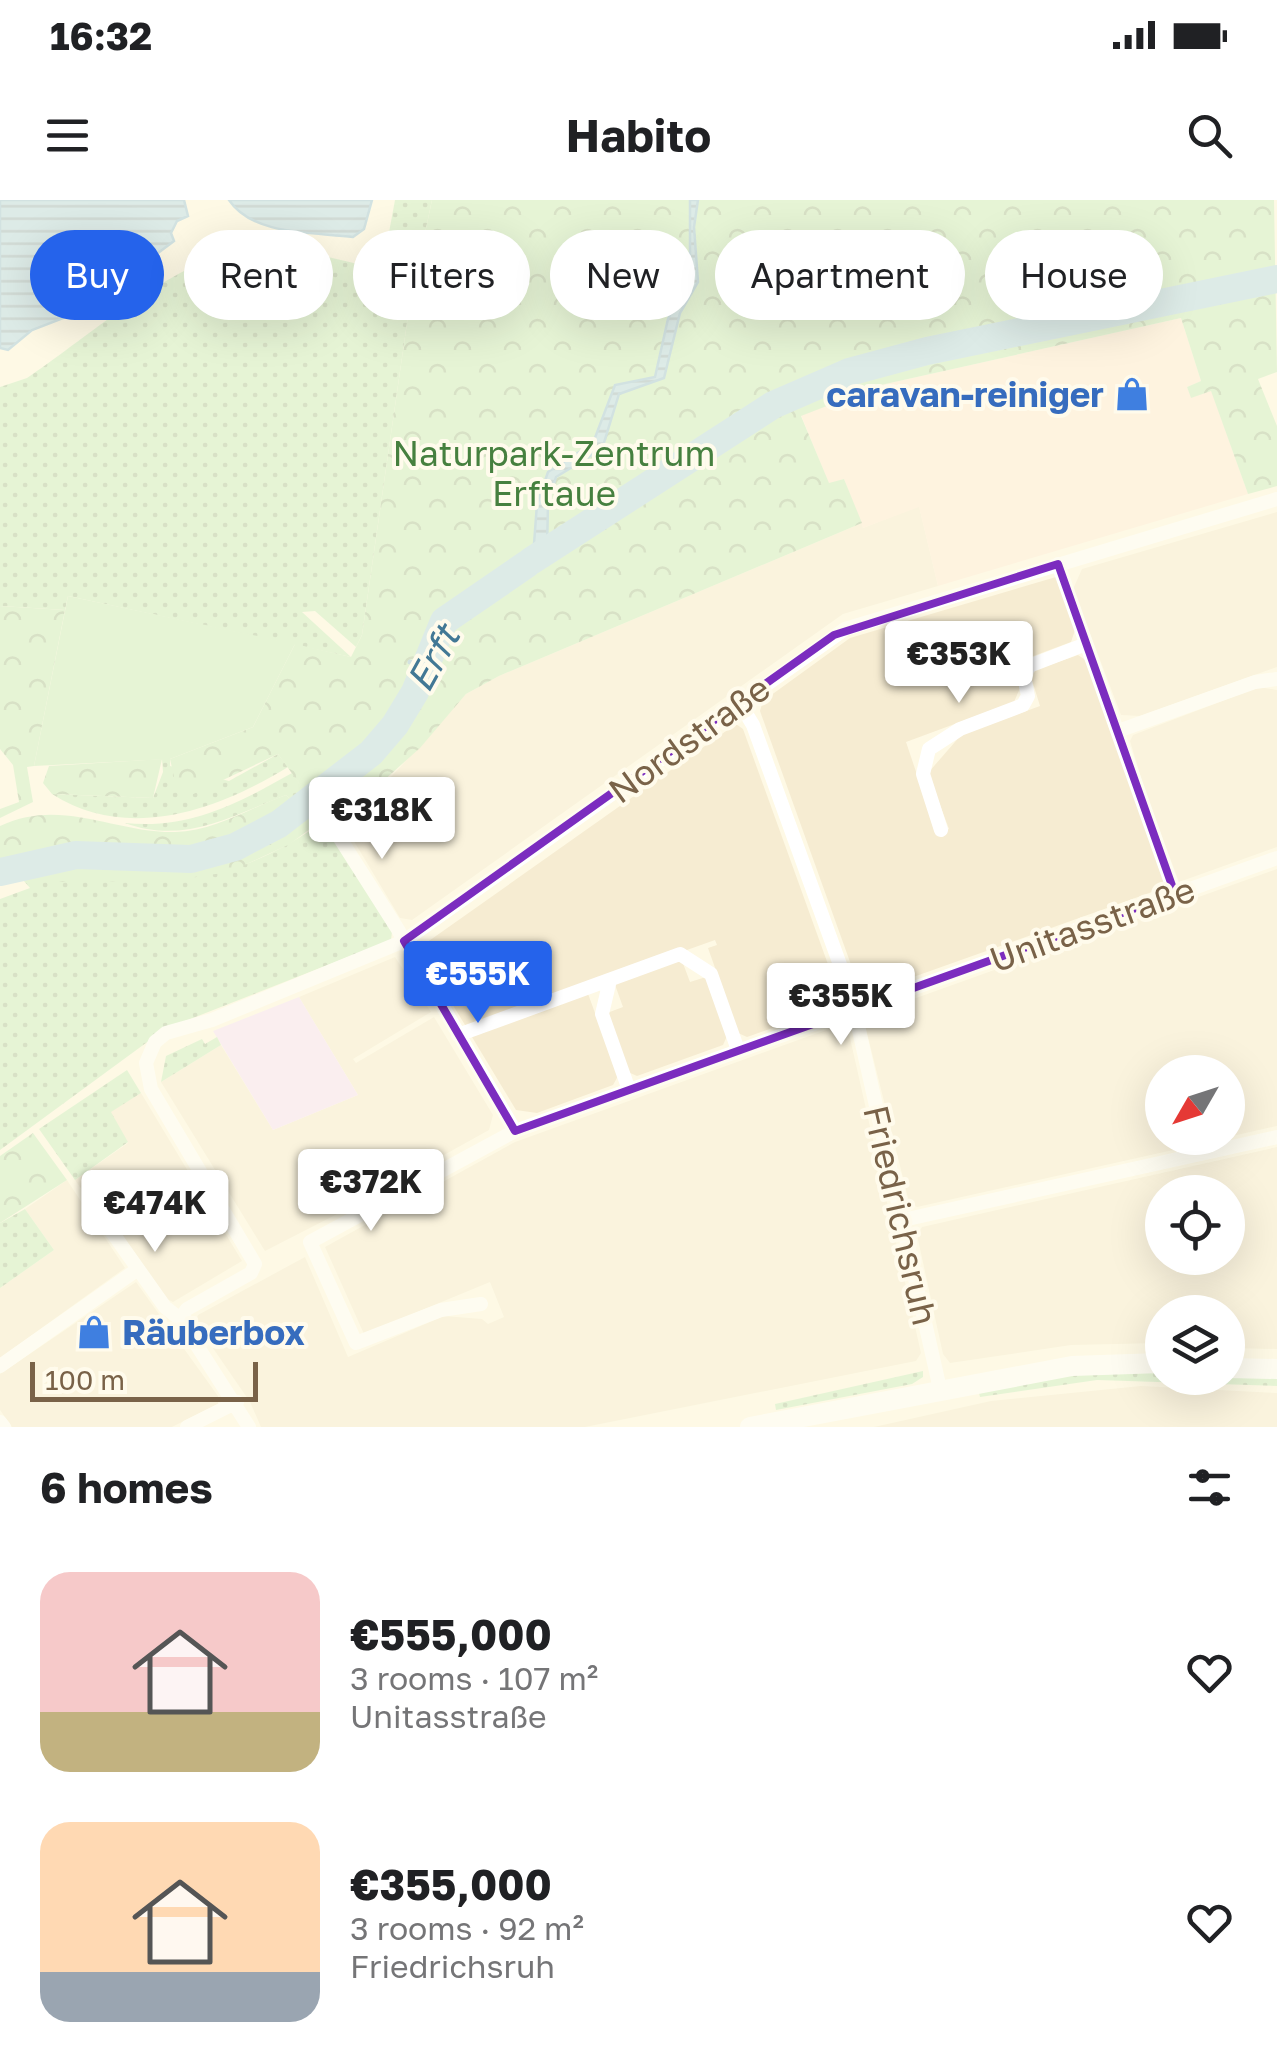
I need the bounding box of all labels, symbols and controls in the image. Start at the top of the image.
text: 16:32 [50,13,152,58]
icon: menu [40,108,95,163]
text: Habito [566,108,711,162]
icon: search [1182,108,1237,163]
chip: Buy [30,230,164,320]
chip: Rent [184,230,333,320]
chip: Filters [353,230,530,320]
chip: New [550,230,695,320]
chip: Apartment [715,230,965,320]
chip: House [985,230,1163,320]
place label: caravan-reiniger [826,373,1104,415]
shop icon: caravan-reiniger [1113,375,1151,413]
park label: Naturpark-Zentrum Erftaue [392,432,716,514]
water label: Erft [396,614,470,699]
pin: €353K [889,621,1029,706]
text: €353K [907,634,1011,672]
street label: Nordstraße [600,667,778,811]
pin: €318K [312,777,452,862]
text: €318K [331,790,433,828]
street label: Unitasstraße [984,867,1200,981]
pin: €555K [408,941,548,1026]
text: €555K [426,954,530,992]
pin: €355K [771,963,911,1048]
text: €355K [789,976,893,1014]
north arrow [1145,1055,1245,1155]
map controls [1145,1055,1245,1395]
street label: Friedrichsruh [855,1101,947,1329]
pin: €372K [301,1149,441,1234]
text: €372K [320,1162,422,1200]
pin: €474K [85,1170,225,1255]
button: locate [1145,1175,1245,1275]
text: €474K [103,1183,207,1221]
button: layers [1145,1295,1245,1395]
place label: Räuberbox [122,1311,305,1353]
shop icon: Räuberbox [75,1313,113,1351]
scale bar [30,1357,258,1402]
text: 100 m [45,1363,125,1396]
icon: filters [1182,1460,1237,1515]
text: 6 homes [40,1462,213,1512]
text: €555,000 [350,1609,552,1659]
icon: home [120,1612,240,1732]
icon: heart [1182,1645,1237,1700]
text: 3 rooms · 107 m² [350,1659,598,1697]
text: Unitasstraße [350,1697,547,1735]
text: €355,000 [350,1859,552,1909]
icon: home [120,1862,240,1982]
icon: heart [1182,1895,1237,1950]
text: 3 rooms · 92 m² [350,1909,584,1947]
text: Friedrichsruh [350,1947,555,1985]

